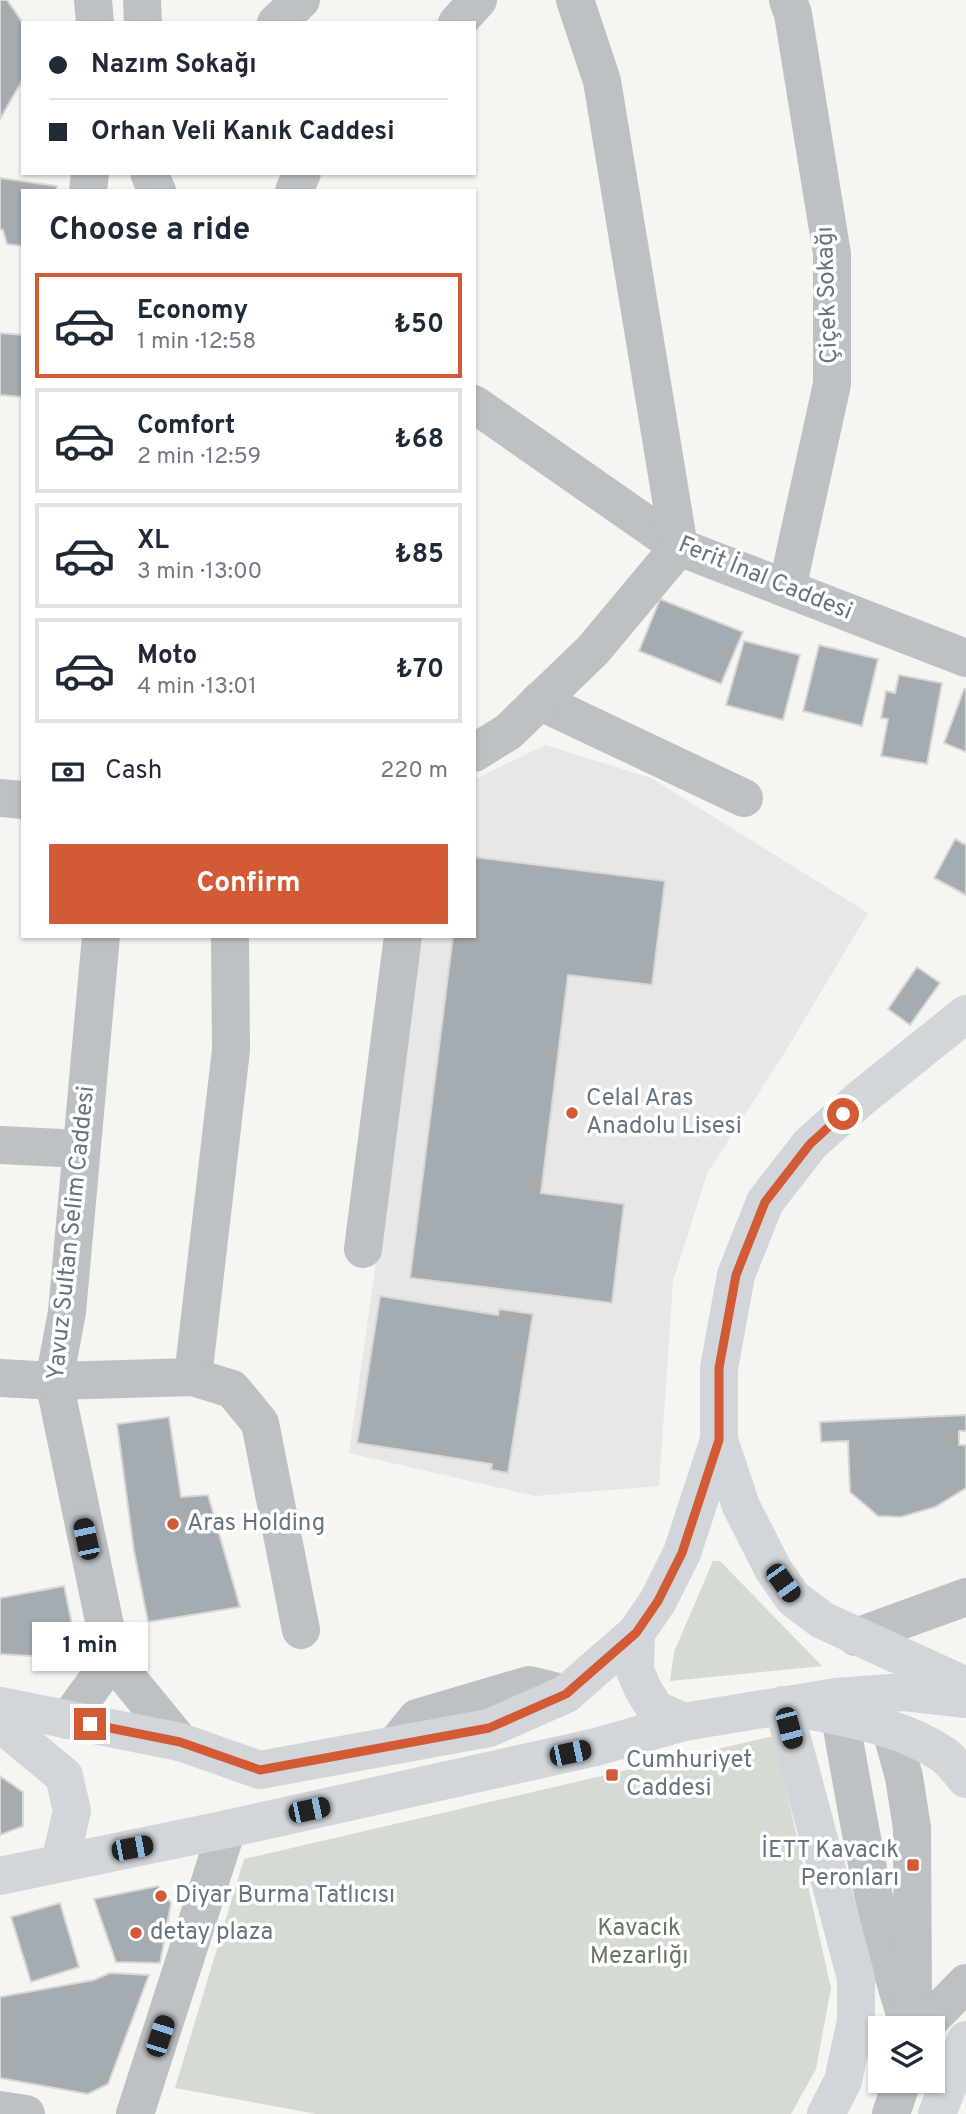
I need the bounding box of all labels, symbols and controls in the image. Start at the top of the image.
text: Nazım Sokağı [91,49,257,82]
text: Orhan Veli Kanık Caddesi [91,116,395,149]
text: Choose a ride [49,211,250,251]
street label: Çiçek Sokağı [811,226,845,364]
icon: car [53,294,116,357]
text: Economy [137,295,248,328]
text: ₺50 [394,309,444,342]
text: 1 min · 12:58 [137,328,256,357]
icon: car [53,409,116,472]
text: Comfort [137,410,235,443]
text: ₺68 [395,424,444,457]
text: 2 min · 12:59 [137,443,261,472]
icon: car [53,524,116,587]
text: XL [137,525,169,558]
street label: Ferit İnal Caddesi [674,529,857,628]
text: ₺85 [395,539,444,572]
text: 3 min · 13:00 [137,558,262,587]
icon: car [53,639,116,702]
text: Moto [137,640,197,673]
text: ₺70 [396,654,444,687]
text: 4 min · 13:01 [137,673,257,702]
icon: cash [49,753,87,791]
text: Cash [105,755,162,788]
text: 220 m [380,757,448,786]
button: Confirm [49,844,448,924]
street label: Yavuz Sultan Selim Caddesi [42,1084,102,1382]
place label: Celal Aras Anadolu Lisesi [586,1084,742,1142]
route start [827,1098,859,1130]
marker: Celal Aras Anadolu Lisesi [564,1105,580,1121]
place label: Aras Holding [187,1509,325,1539]
car [72,1516,101,1562]
marker: Aras Holding [165,1516,181,1532]
car [763,1560,804,1606]
callout: 1 min [32,1622,148,1672]
text: 1 min [62,1632,118,1661]
car [774,1705,805,1751]
route end [74,1708,106,1740]
car [548,1738,593,1768]
place label: Cumhuriyet Caddesi [626,1746,752,1804]
marker: Cumhuriyet Caddesi [604,1767,620,1783]
car [287,1795,332,1825]
car [110,1834,155,1862]
place label: İETT Kavacık Peronları [761,1835,899,1894]
marker: İETT Kavacık Peronları [905,1857,921,1873]
place label: Diyar Burma Tatlıcısı [175,1881,395,1911]
marker: Diyar Burma Tatlıcısı [153,1888,169,1904]
park label: Kavacık Mezarlığı [590,1914,688,1972]
place label: detay plaza [150,1918,273,1948]
marker: detay plaza [128,1925,144,1941]
car [144,2013,177,2059]
map controls [868,2016,945,2093]
button: layers [868,2016,945,2093]

